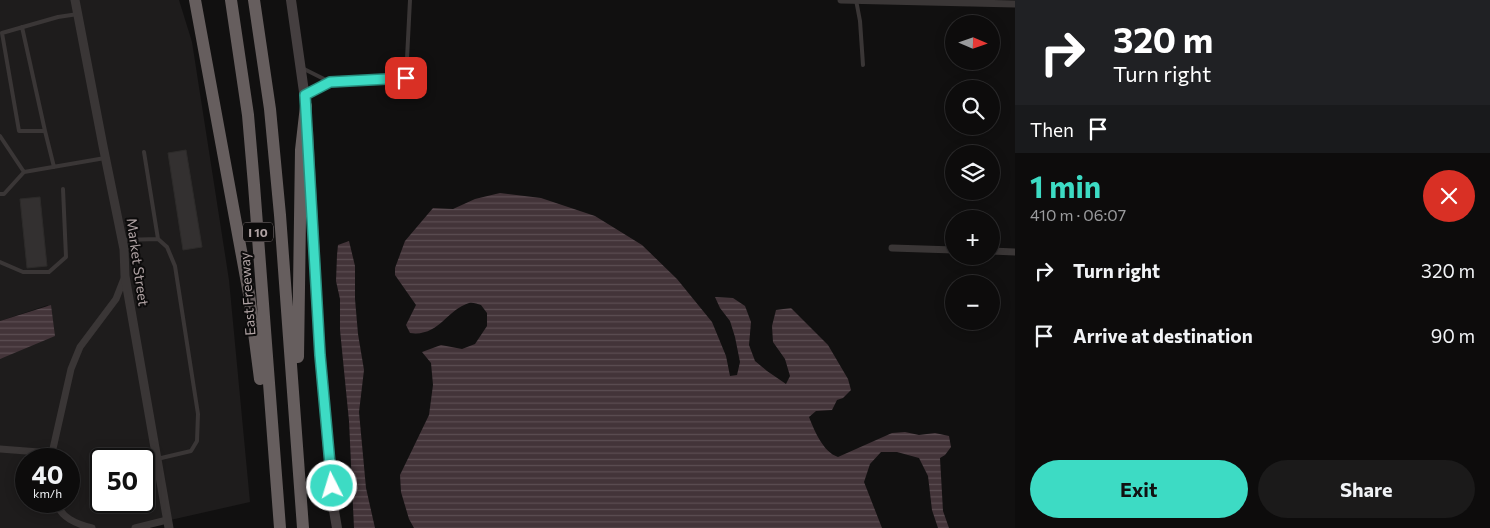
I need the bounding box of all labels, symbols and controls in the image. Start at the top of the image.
north arrow [945,15,1000,70]
map controls [945,15,1000,330]
text: 320 m [1113,17,1213,60]
icon: right [1030,20,1095,85]
pin [385,57,427,99]
text: Turn right [1113,60,1211,87]
icon: arrive [392,64,420,92]
button: search [945,80,1000,135]
icon: arrive [1084,115,1112,143]
text: Then [1030,118,1074,141]
button: layers [945,145,1000,200]
text: 1 min [1030,167,1101,204]
button: close [1423,170,1475,222]
text: 410 m · 06:07 [1030,205,1126,224]
button: + [945,210,1000,265]
street label: Market Street [123,217,153,307]
road number: I 10 [243,222,273,242]
street label: East Freeway [236,252,258,336]
icon: right [1030,257,1058,285]
text: Turn right [1073,259,1160,282]
text: 320 m [1421,259,1475,282]
button: − [945,275,1000,330]
icon: arrive [1030,322,1058,350]
text: Arrive at destination [1073,324,1253,347]
text: 90 m [1431,324,1475,347]
speed limit sign: 50 [90,448,155,513]
text: 40 [32,459,63,489]
position arrow [305,459,357,511]
button: Exit [1030,460,1248,518]
button: Share [1258,460,1475,518]
text: km/h [33,486,62,500]

